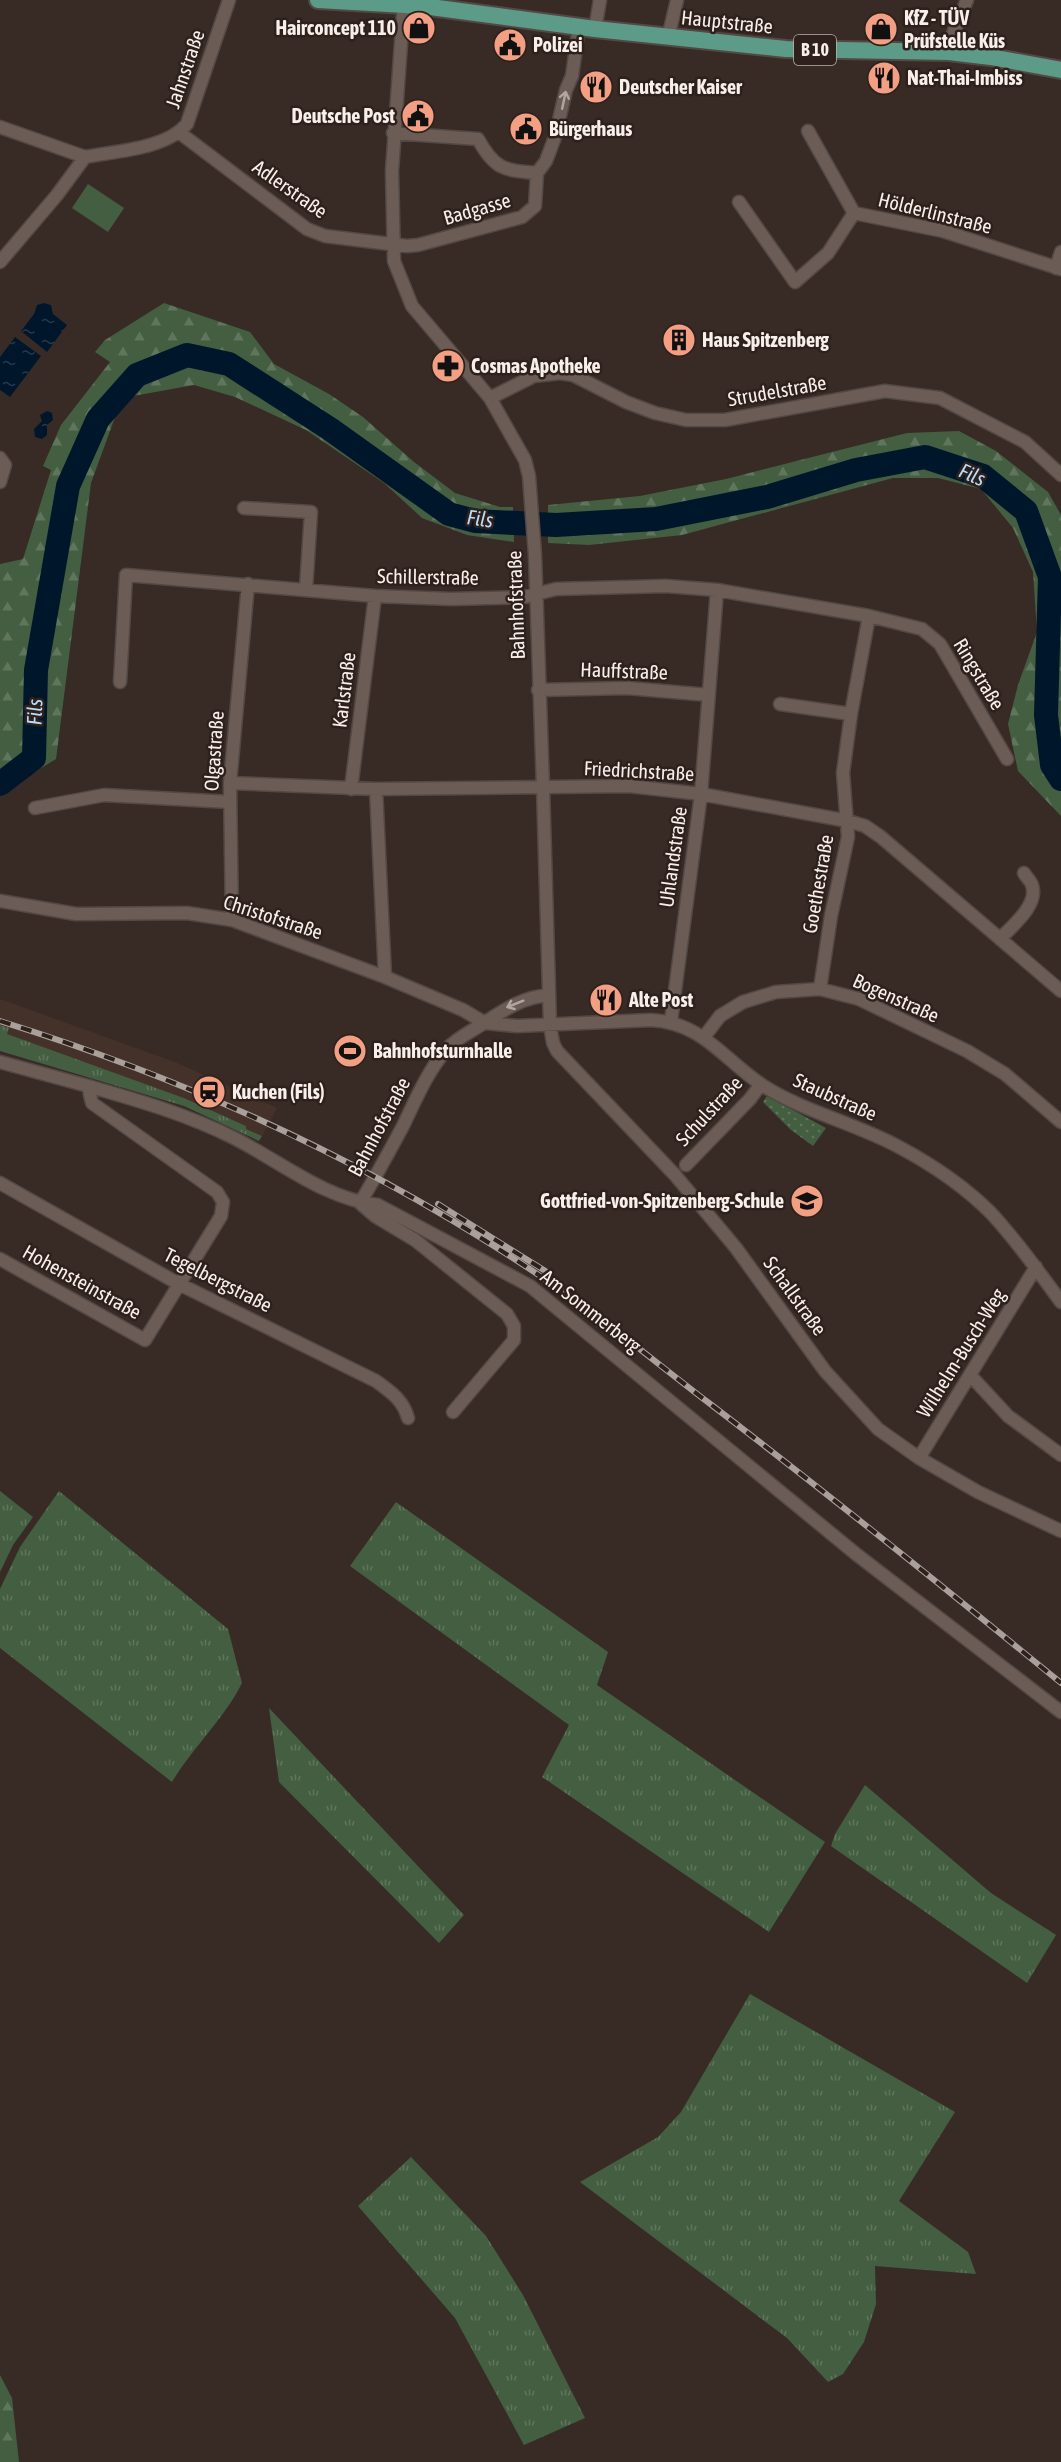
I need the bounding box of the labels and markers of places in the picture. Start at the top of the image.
place label: KfZ - TÜV Prüfstelle Küs [904,6,1005,52]
shop icon: Hairconcept 110 [401,10,437,46]
shop icon: KfZ - TÜV Prüfstelle Küs [863,11,899,47]
place label: Hairconcept 110 [275,16,396,39]
public building icon: Polizei [492,27,528,63]
place label: Polizei [533,33,583,56]
restaurant icon: Nat-Thai-Imbiss [866,60,902,96]
place label: Nat-Thai-Imbiss [907,66,1023,89]
restaurant icon: Deutscher Kaiser [578,69,614,105]
place label: Deutscher Kaiser [619,75,743,98]
public building icon: Deutsche Post [400,98,436,134]
place label: Deutsche Post [292,104,395,127]
public building icon: Bürgerhaus [508,111,544,147]
place label: Bürgerhaus [549,117,632,140]
building icon: Haus Spitzenberg [661,322,697,358]
place label: Haus Spitzenberg [702,328,829,351]
pharmacy icon: Cosmas Apotheke [430,348,466,384]
place label: Cosmas Apotheke [471,354,601,377]
restaurant icon: Alte Post [588,982,624,1018]
place label: Alte Post [628,988,694,1011]
sports icon: Bahnhofsturnhalle [332,1033,368,1069]
place label: Bahnhofsturnhalle [373,1039,512,1062]
station icon: Kuchen (Fils) [191,1074,227,1110]
place label: Kuchen (Fils) [232,1080,325,1103]
school or university icon: Gottfried-von-Spitzenberg-Schule [789,1183,825,1219]
place label: Gottfried-von-Spitzenberg-Schule [540,1189,784,1212]

